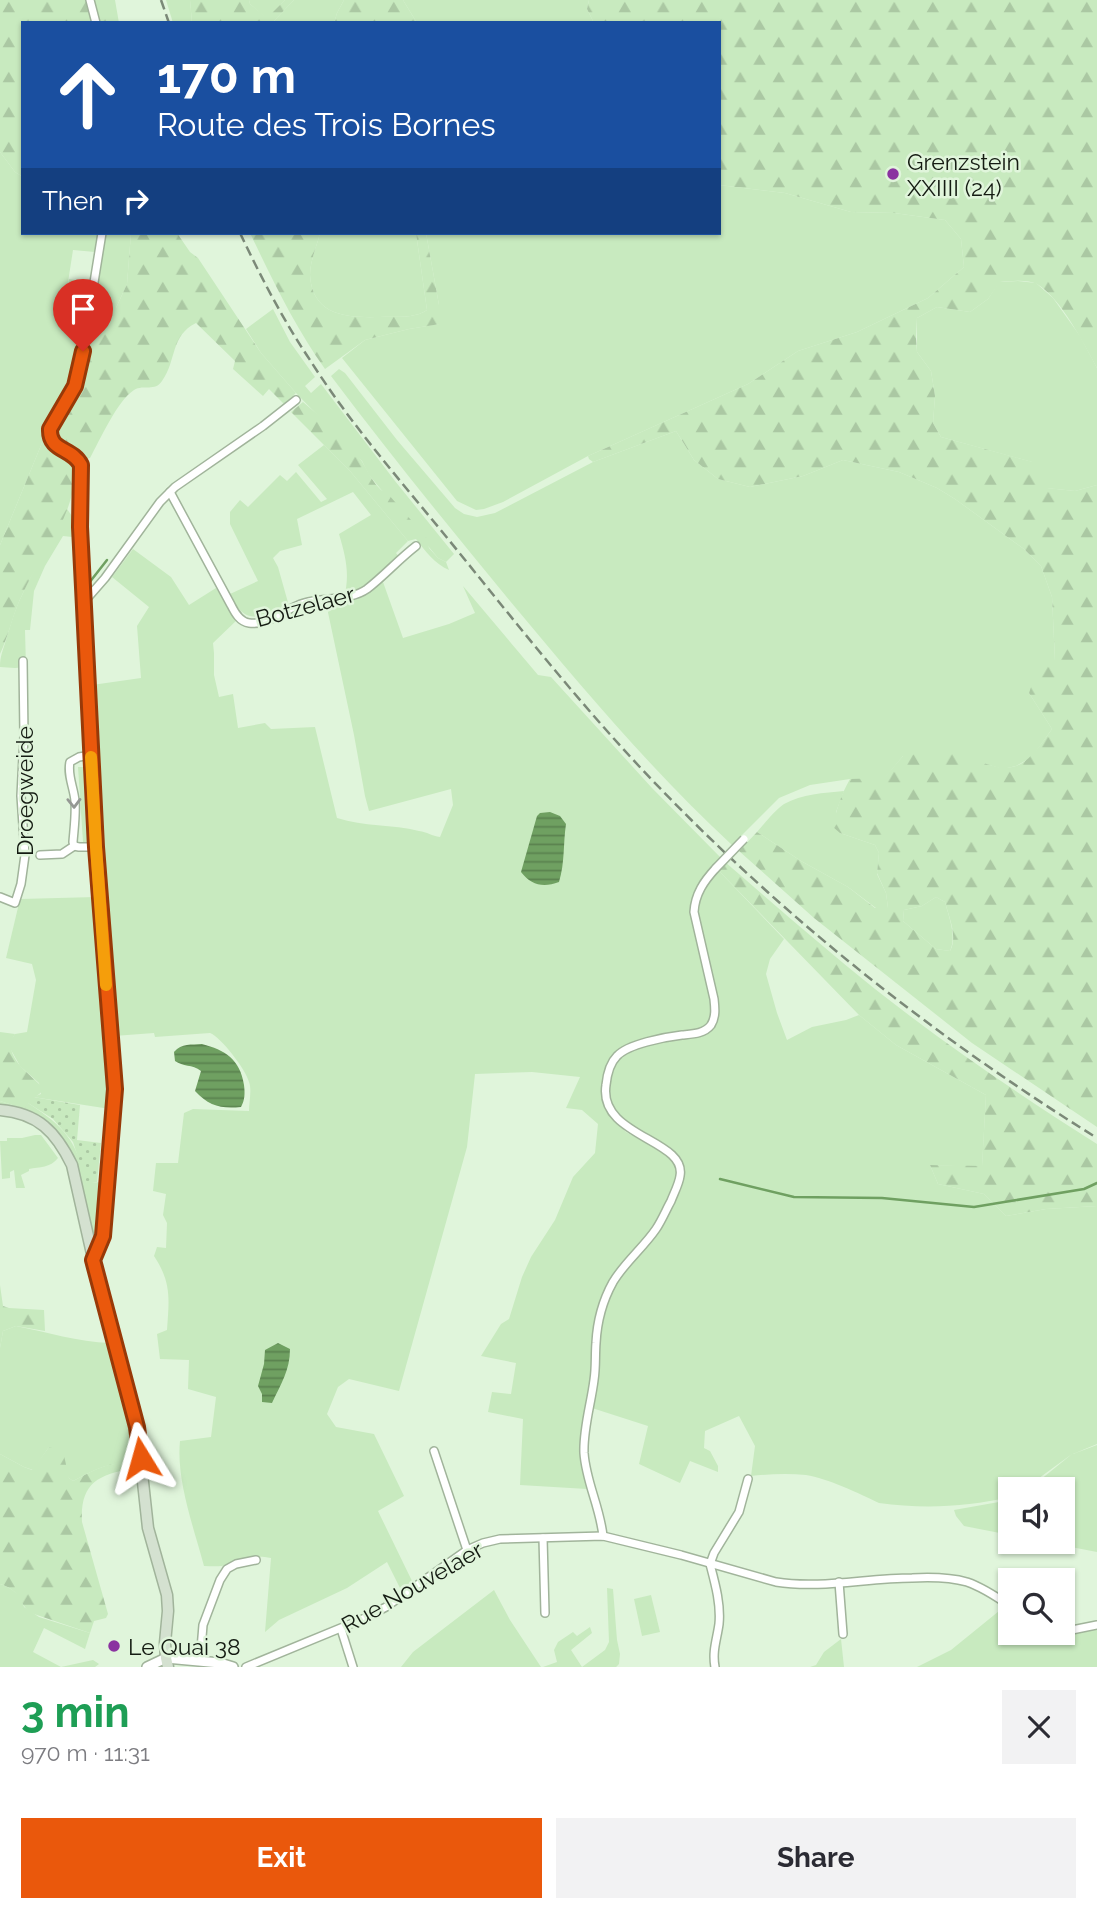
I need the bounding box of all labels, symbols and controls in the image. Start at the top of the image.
text: 170 m [157,47,296,104]
icon: ahead [42,49,133,140]
text: Route des Trois Bornes [157,106,496,143]
place label: Grenzstein XXIIII (24) [907,148,1020,201]
marker: Grenzstein XXIIII (24) [885,166,901,182]
icon: right [117,182,155,220]
text: Then [42,186,103,216]
pin [53,279,113,351]
icon: arrive [64,290,102,328]
street label: Botzelaer [253,580,357,632]
street label: Droegweide [11,726,38,856]
one-way arrow [67,798,82,809]
position arrow [104,1421,178,1495]
map controls [998,1477,1075,1645]
button: sound [998,1477,1075,1554]
street label: Rue Nouvelaer [337,1536,487,1638]
button: search [998,1568,1075,1645]
place label: Le Quai 38 [128,1633,241,1660]
marker: Le Quai 38 [106,1638,122,1654]
text: 3 min [21,1688,130,1737]
button: close [1002,1690,1076,1764]
text: 970 m · 11:31 [21,1739,150,1766]
button: Exit [21,1818,542,1898]
button: Share [556,1818,1076,1898]

